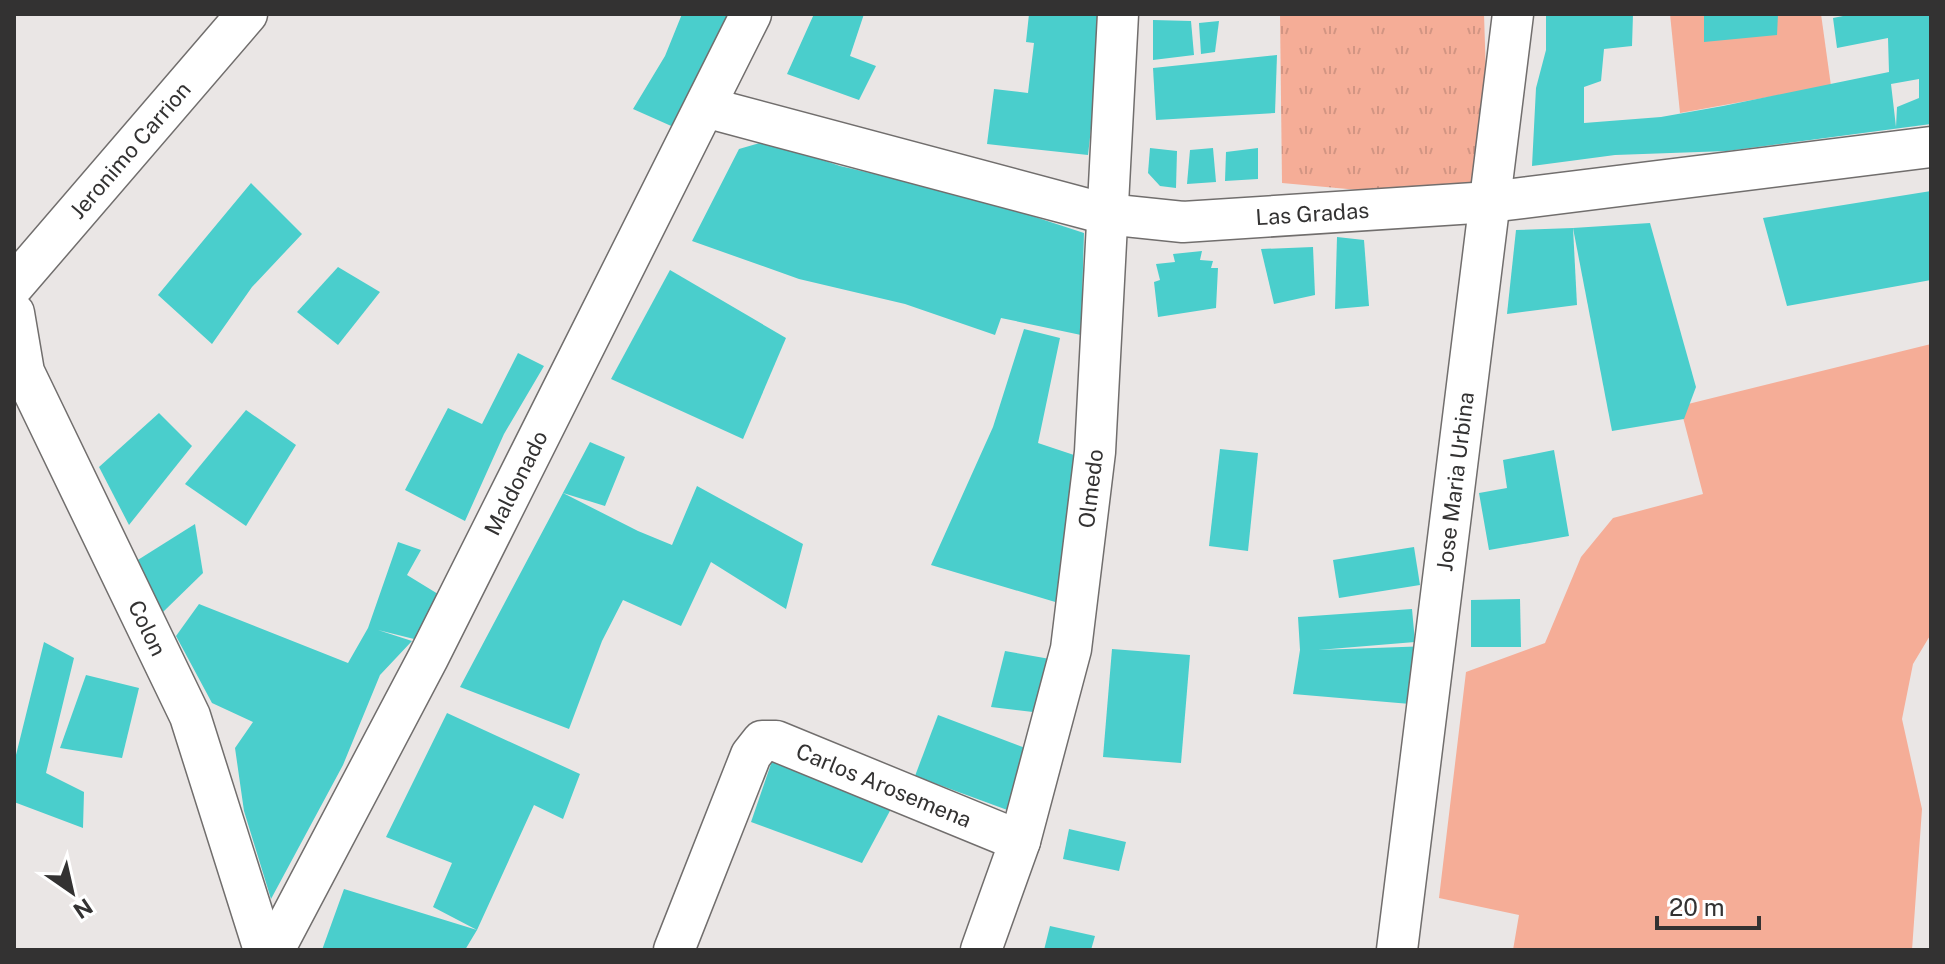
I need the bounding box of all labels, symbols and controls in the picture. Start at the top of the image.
street label: Jeronimo Carrion [64,76,196,224]
street label: Las Gradas [1255,197,1370,230]
street label: Jose Maria Urbina [1431,390,1479,573]
street label: Maldonado [479,426,553,540]
street label: Olmedo [1073,448,1108,530]
street label: Colon [123,596,172,660]
street label: Carlos Arosemena [792,738,975,833]
north arrow [32,852,112,932]
scale bar [1657,880,1759,930]
text: N [69,893,98,924]
text: 20 m [1669,893,1725,921]

